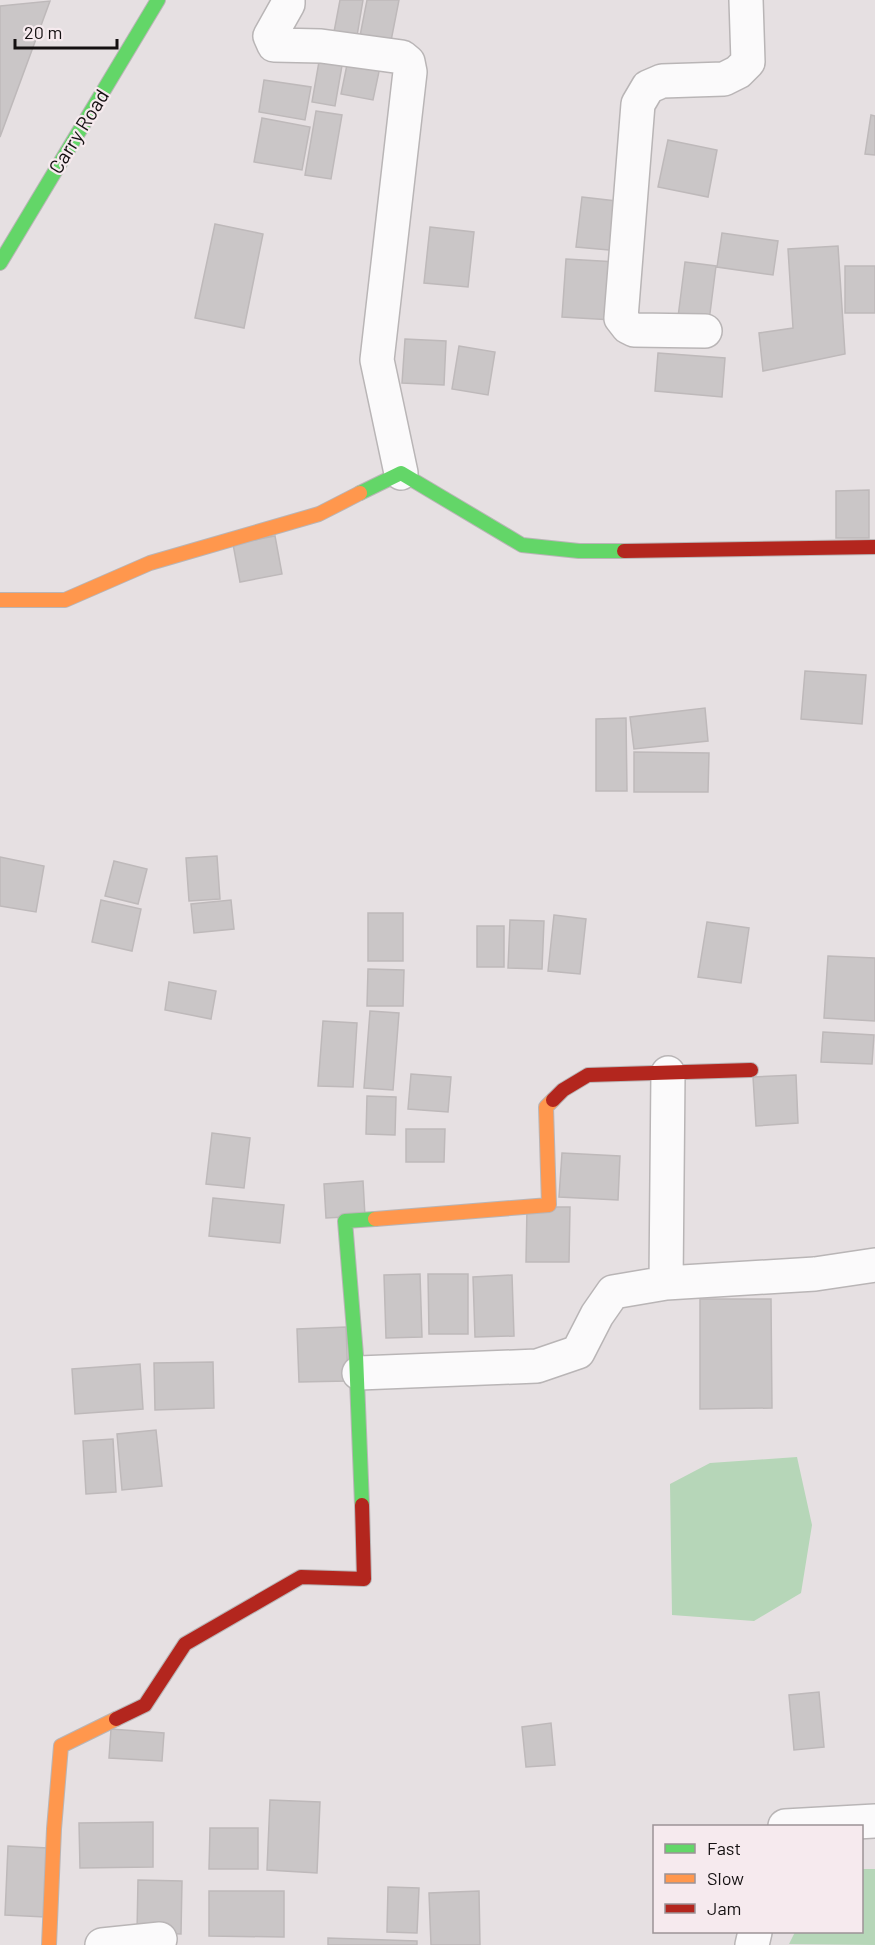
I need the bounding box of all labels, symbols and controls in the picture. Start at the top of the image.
scale bar [15,12,117,50]
text: 20 m [24,21,62,43]
street label: Carry Road [43,84,113,178]
legend [653,1825,863,1933]
text: Fast [707,1837,741,1859]
text: Slow [707,1867,744,1889]
text: Jam [707,1897,741,1919]

